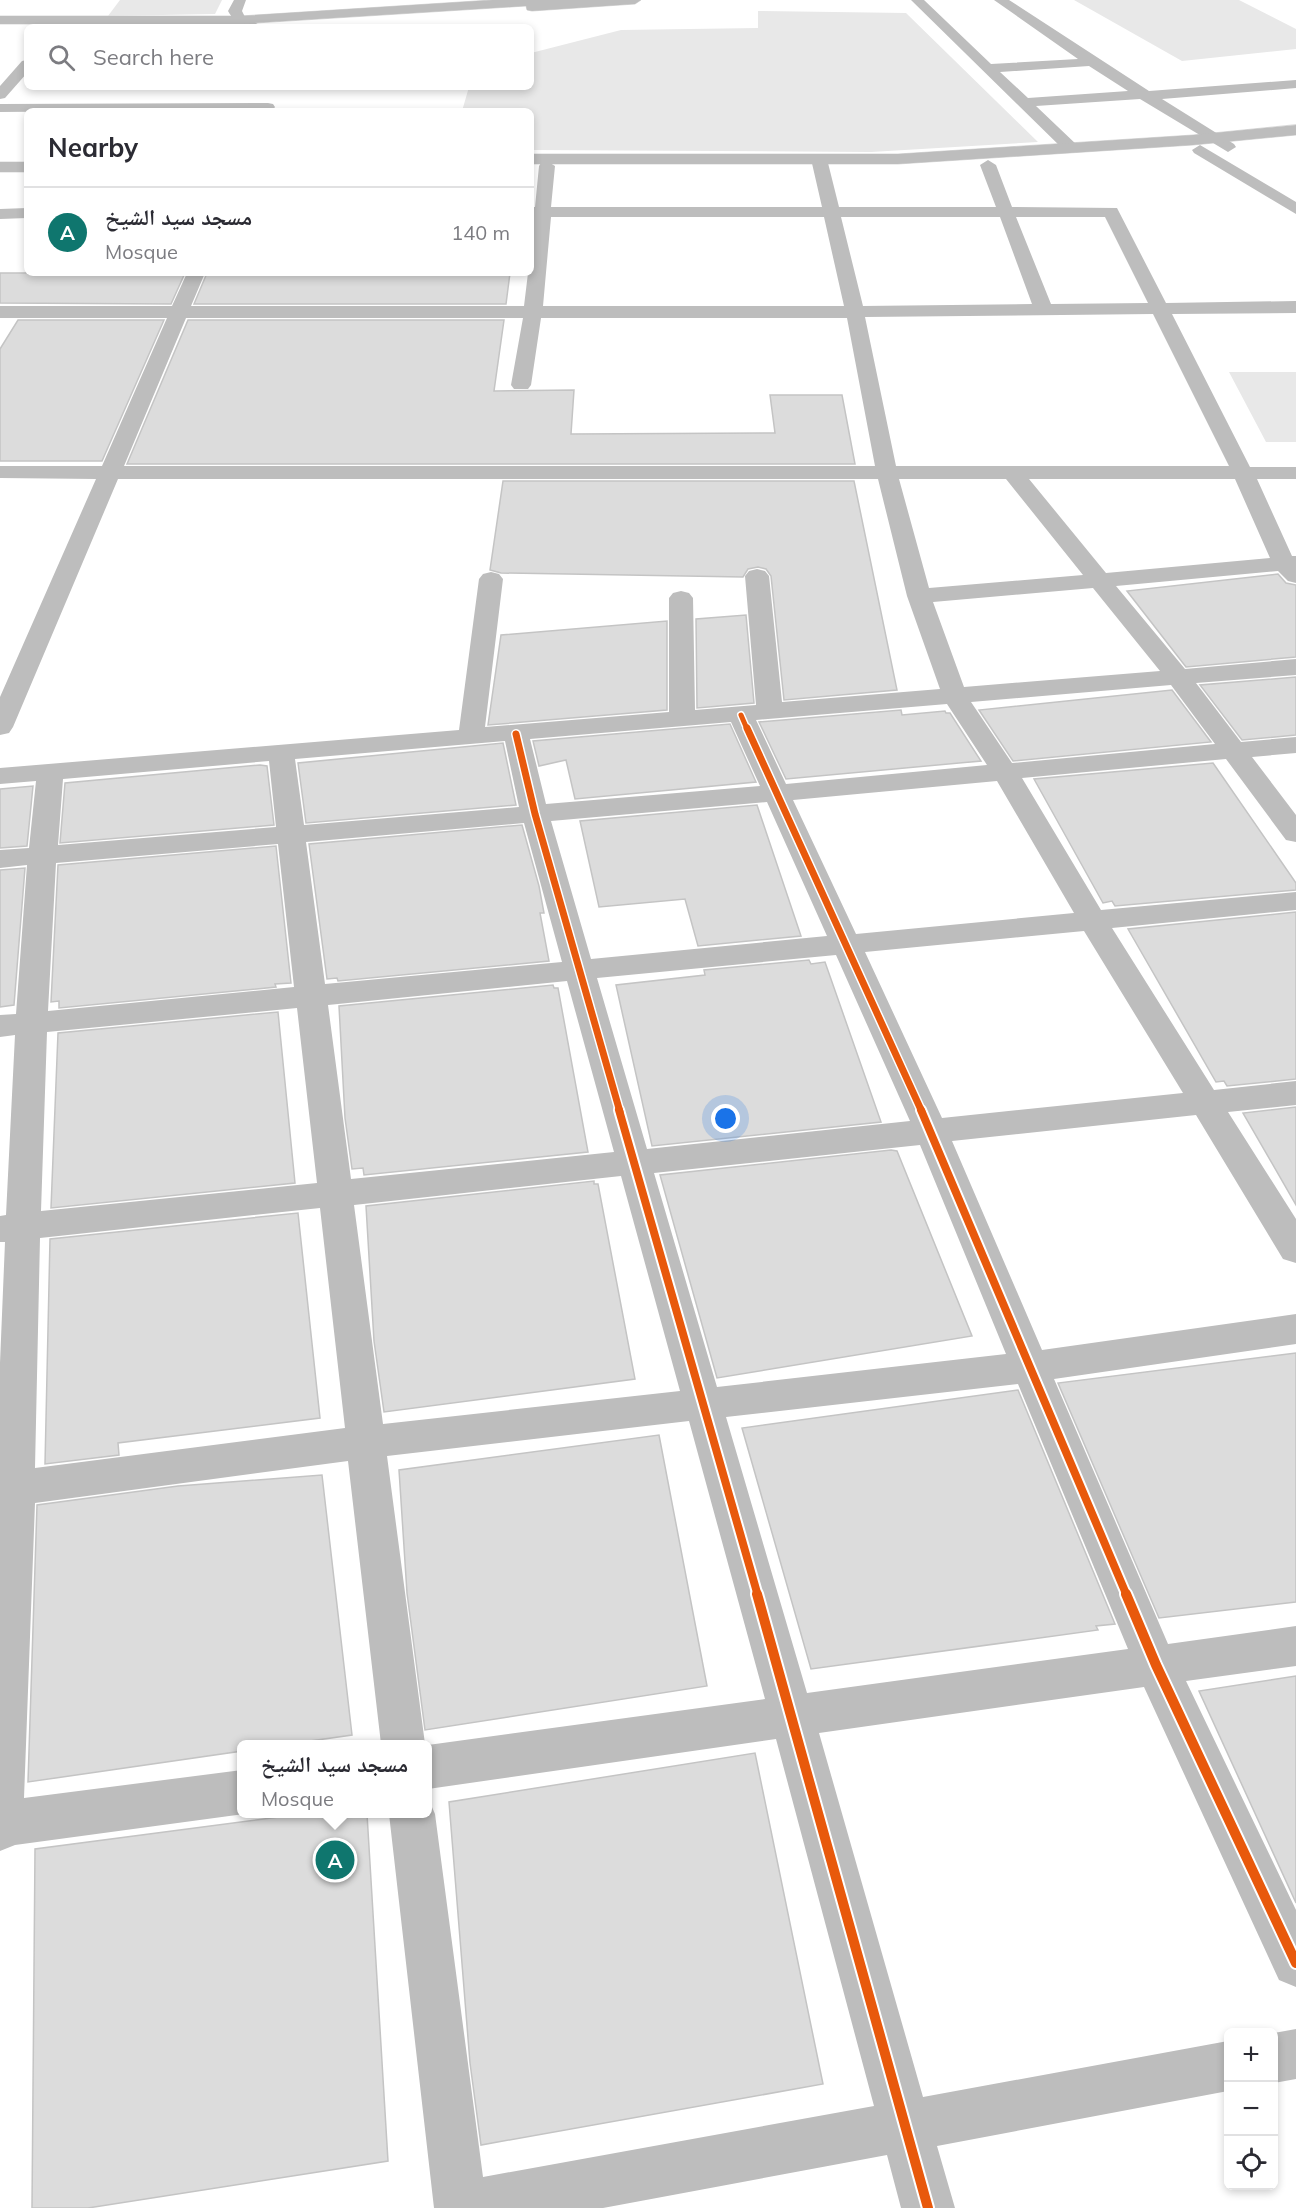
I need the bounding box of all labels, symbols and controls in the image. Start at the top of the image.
search box [24,24,534,90]
icon: search [45,41,78,74]
text: Search here [93,43,214,71]
text: Nearby [48,131,138,164]
text: مسجد سيد الشيخ [105,203,252,231]
text: A [60,220,75,245]
text: 140 m [451,220,510,245]
text: Mosque [105,239,178,264]
your location [711,1104,740,1133]
popup [237,1740,432,1818]
text: مسجد سيد الشيخ [261,1750,408,1778]
text: Mosque [261,1786,334,1811]
pin: A [316,1838,354,1882]
map controls [1224,2028,1278,2190]
button: + [1224,2028,1278,2082]
button: − [1224,2082,1278,2136]
button: locate [1224,2136,1278,2190]

